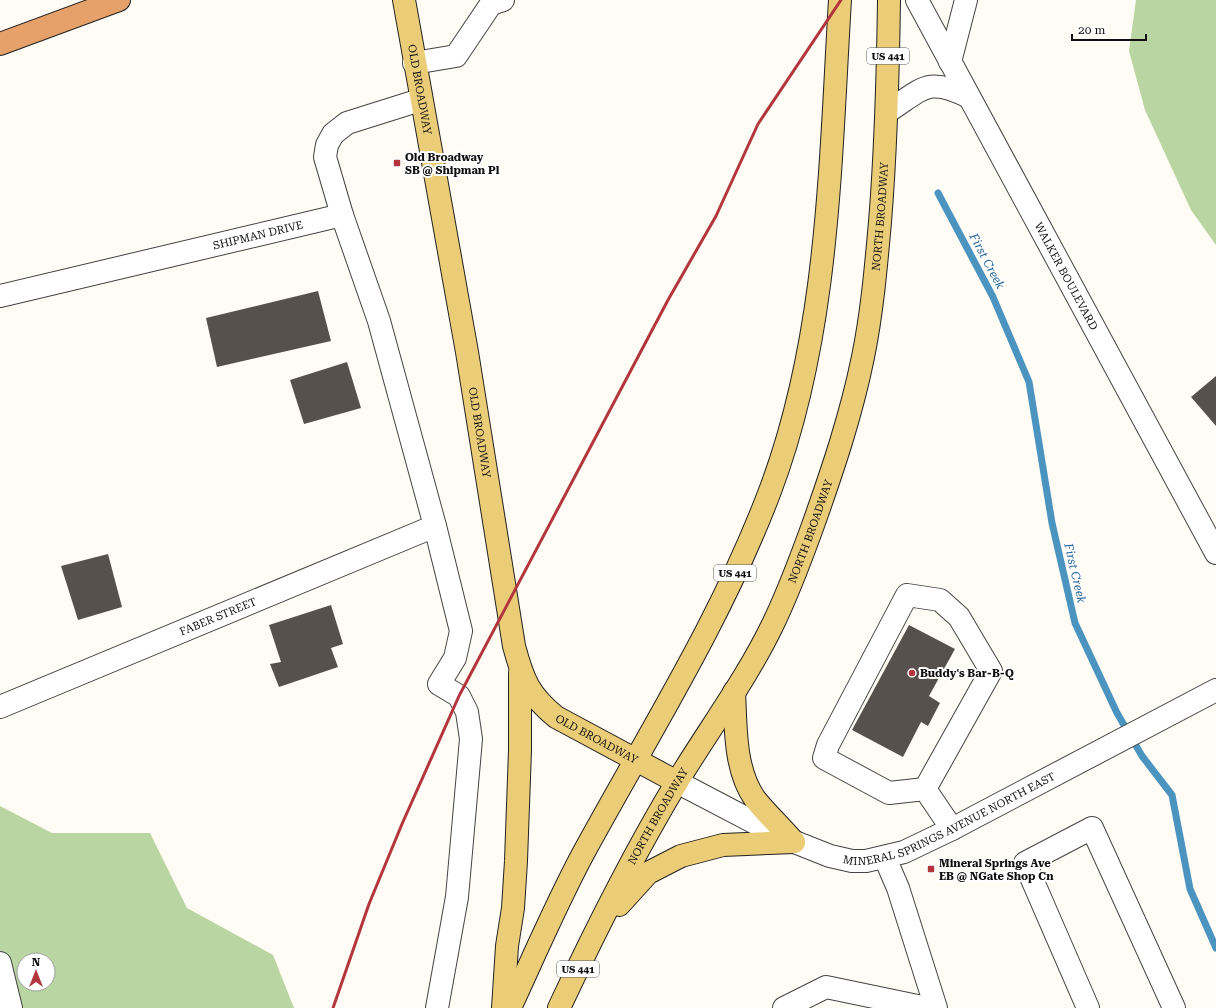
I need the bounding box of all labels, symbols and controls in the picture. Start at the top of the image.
scale bar [1072,16,1146,42]
text: 20 m [1078,23,1105,37]
street label: OLD BROADWAY [405,43,434,136]
road number: US 441 [867,48,909,64]
place label: Old Broadway SB @ Shipman Pl [405,151,500,177]
marker: Old Broadway SB @ Shipman Pl [392,158,402,168]
street label: NORTH BROADWAY [869,161,891,272]
street label: SHIPMAN DRIVE [212,218,304,252]
street label: WALKER BOULEVARD [1032,220,1100,333]
water label: First Creek [966,230,1008,292]
street label: OLD BROADWAY [466,386,493,479]
street label: NORTH BROADWAY [786,478,836,585]
water label: First Creek [1061,541,1089,605]
road number: US 441 [714,565,756,581]
street label: FABER STREET [178,595,258,639]
place label: Buddy's Bar-B-Q [920,667,1014,680]
marker: Buddy's Bar-B-Q [907,668,917,678]
street label: OLD BROADWAY [553,712,640,767]
street label: NORTH BROADWAY [625,765,691,867]
street label: MINERAL SPRINGS AVENUE NORTH EAST [841,770,1057,868]
place label: Mineral Springs Ave EB @ NGate Shop Cn [939,857,1054,883]
marker: Mineral Springs Ave EB @ NGate Shop Cn [926,864,936,874]
north arrow [16,952,56,992]
text: N [32,956,41,969]
road number: US 441 [557,961,599,977]

